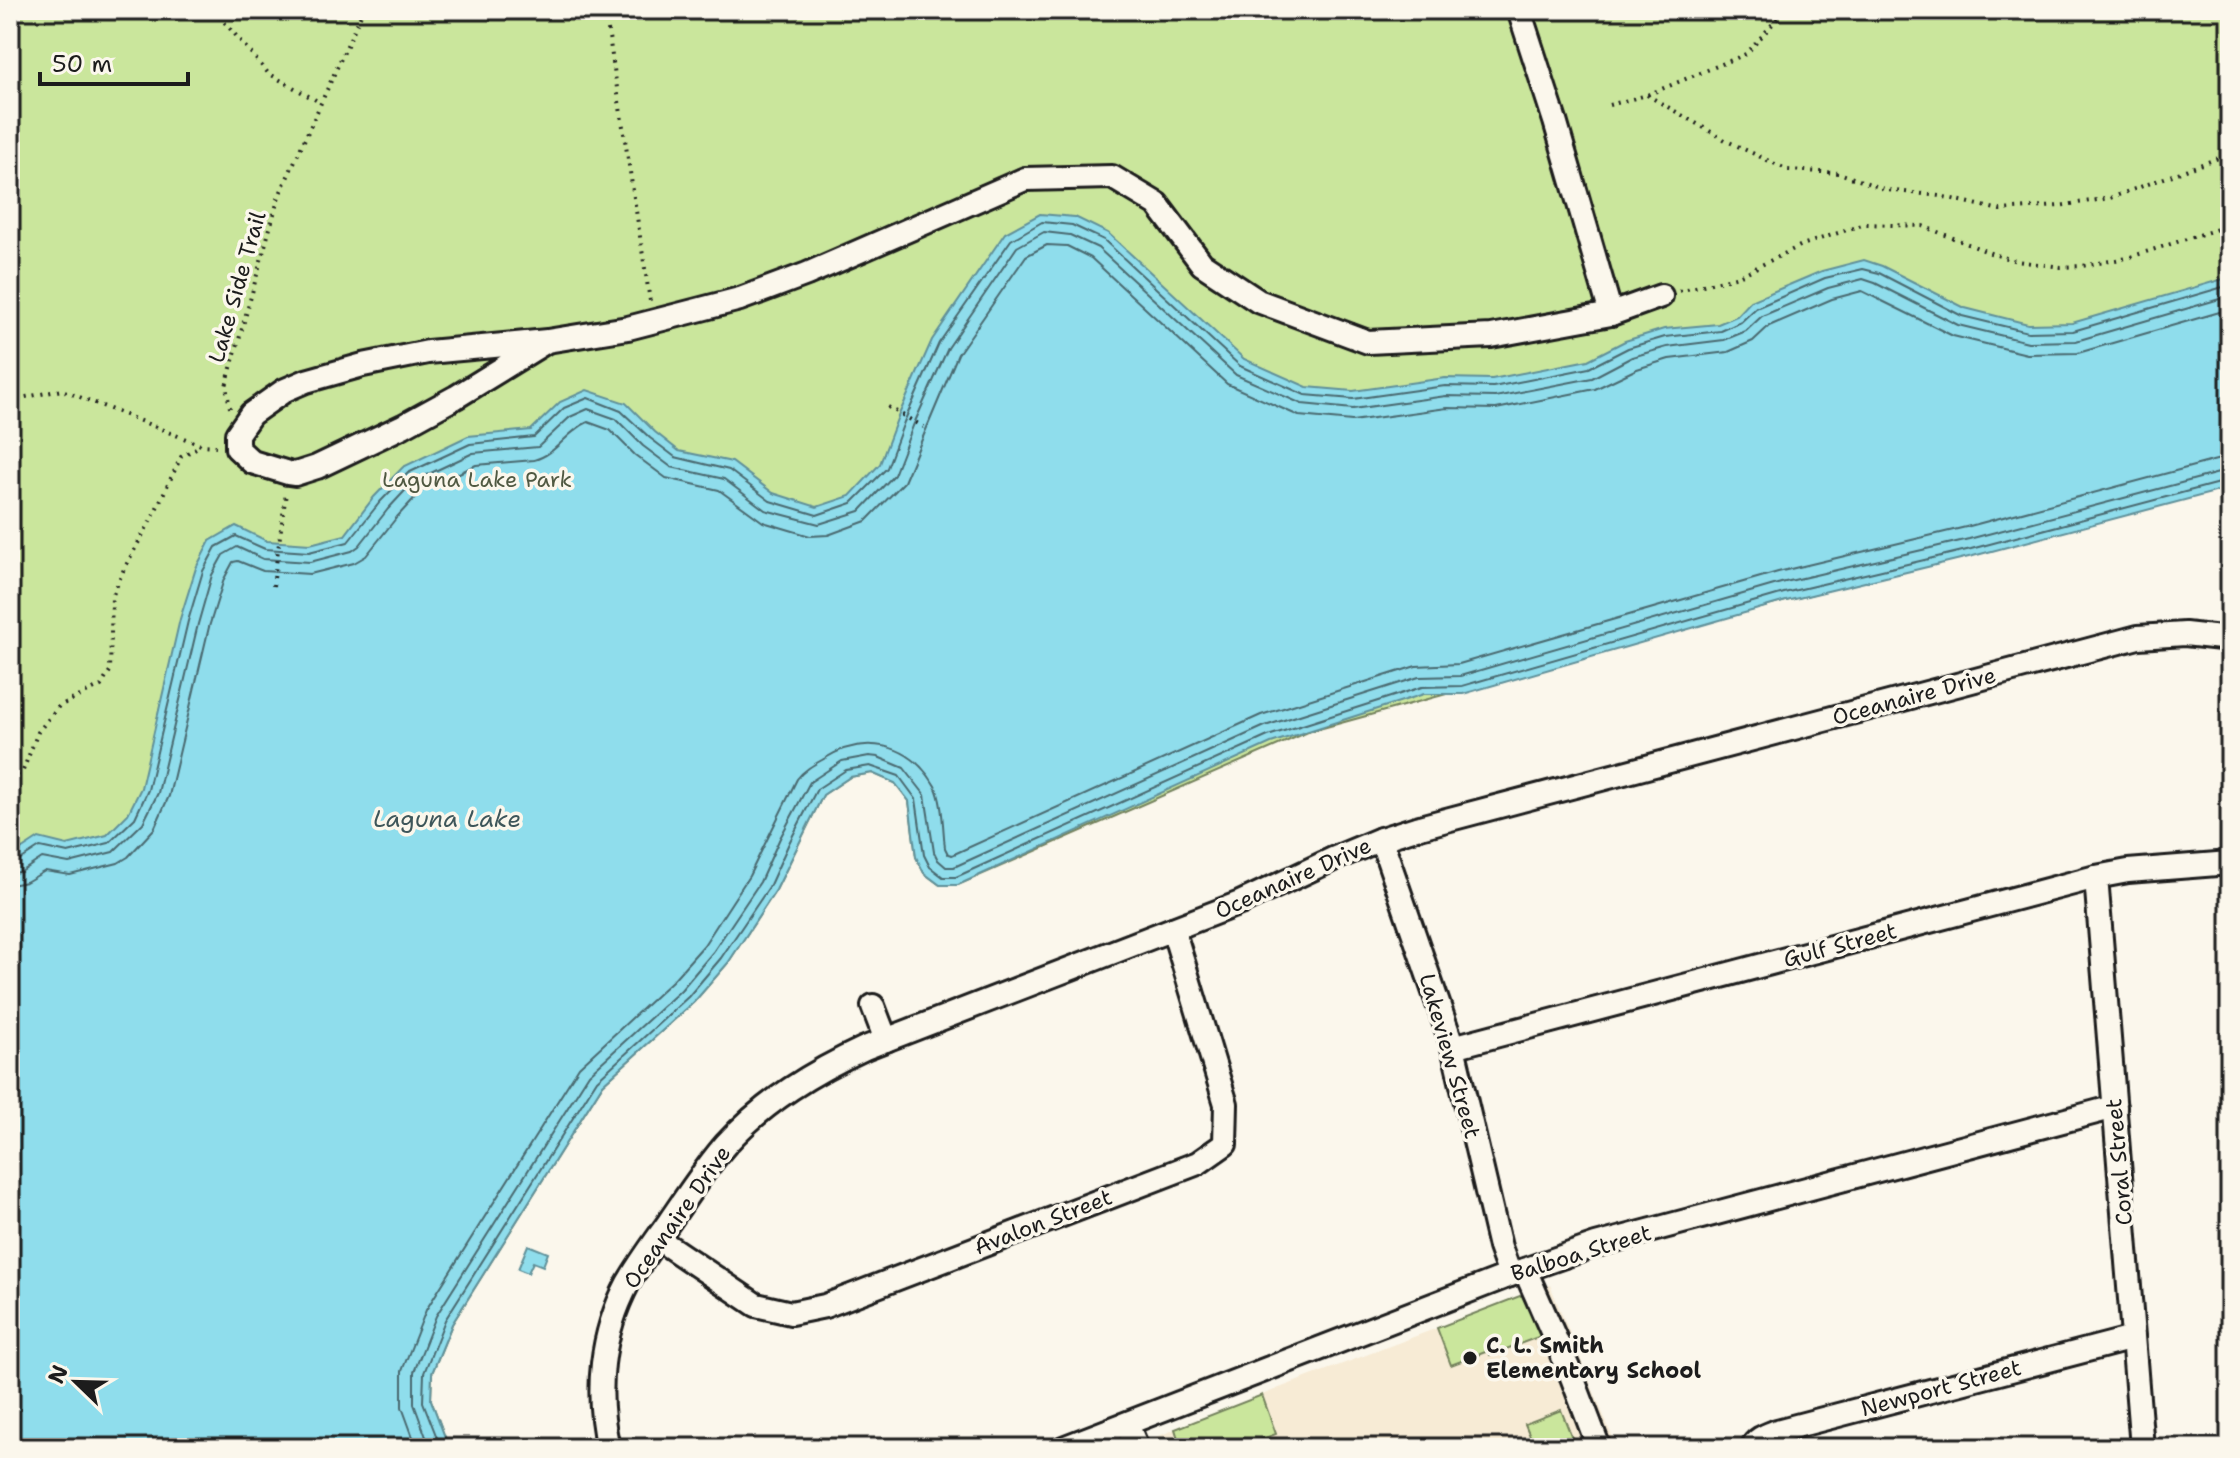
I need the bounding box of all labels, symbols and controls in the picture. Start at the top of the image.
scale bar [40,36,188,86]
text: 50 m [52,48,112,80]
street label: Lake Side Trail [202,208,273,366]
park label: Laguna Lake Park [382,465,572,494]
street label: Oceanaire Drive [1829,660,1999,732]
water label: Laguna Lake [373,803,521,835]
street label: Oceanaire Drive [1210,831,1376,925]
street label: Gulf Street [1780,916,1900,974]
street label: Lakeview Street [1413,970,1487,1142]
street label: Coral Street [2099,1097,2139,1227]
street label: Oceanaire Drive [617,1140,737,1294]
street label: Avalon Street [970,1182,1116,1262]
street label: Balboa Street [1507,1218,1655,1288]
place label: C. L. Smith Elementary School [1486,1331,1702,1385]
north arrow [36,1342,116,1422]
marker: C. L. Smith Elementary School [1461,1349,1479,1367]
street label: Newport Street [1858,1353,2024,1423]
text: N [41,1361,75,1388]

